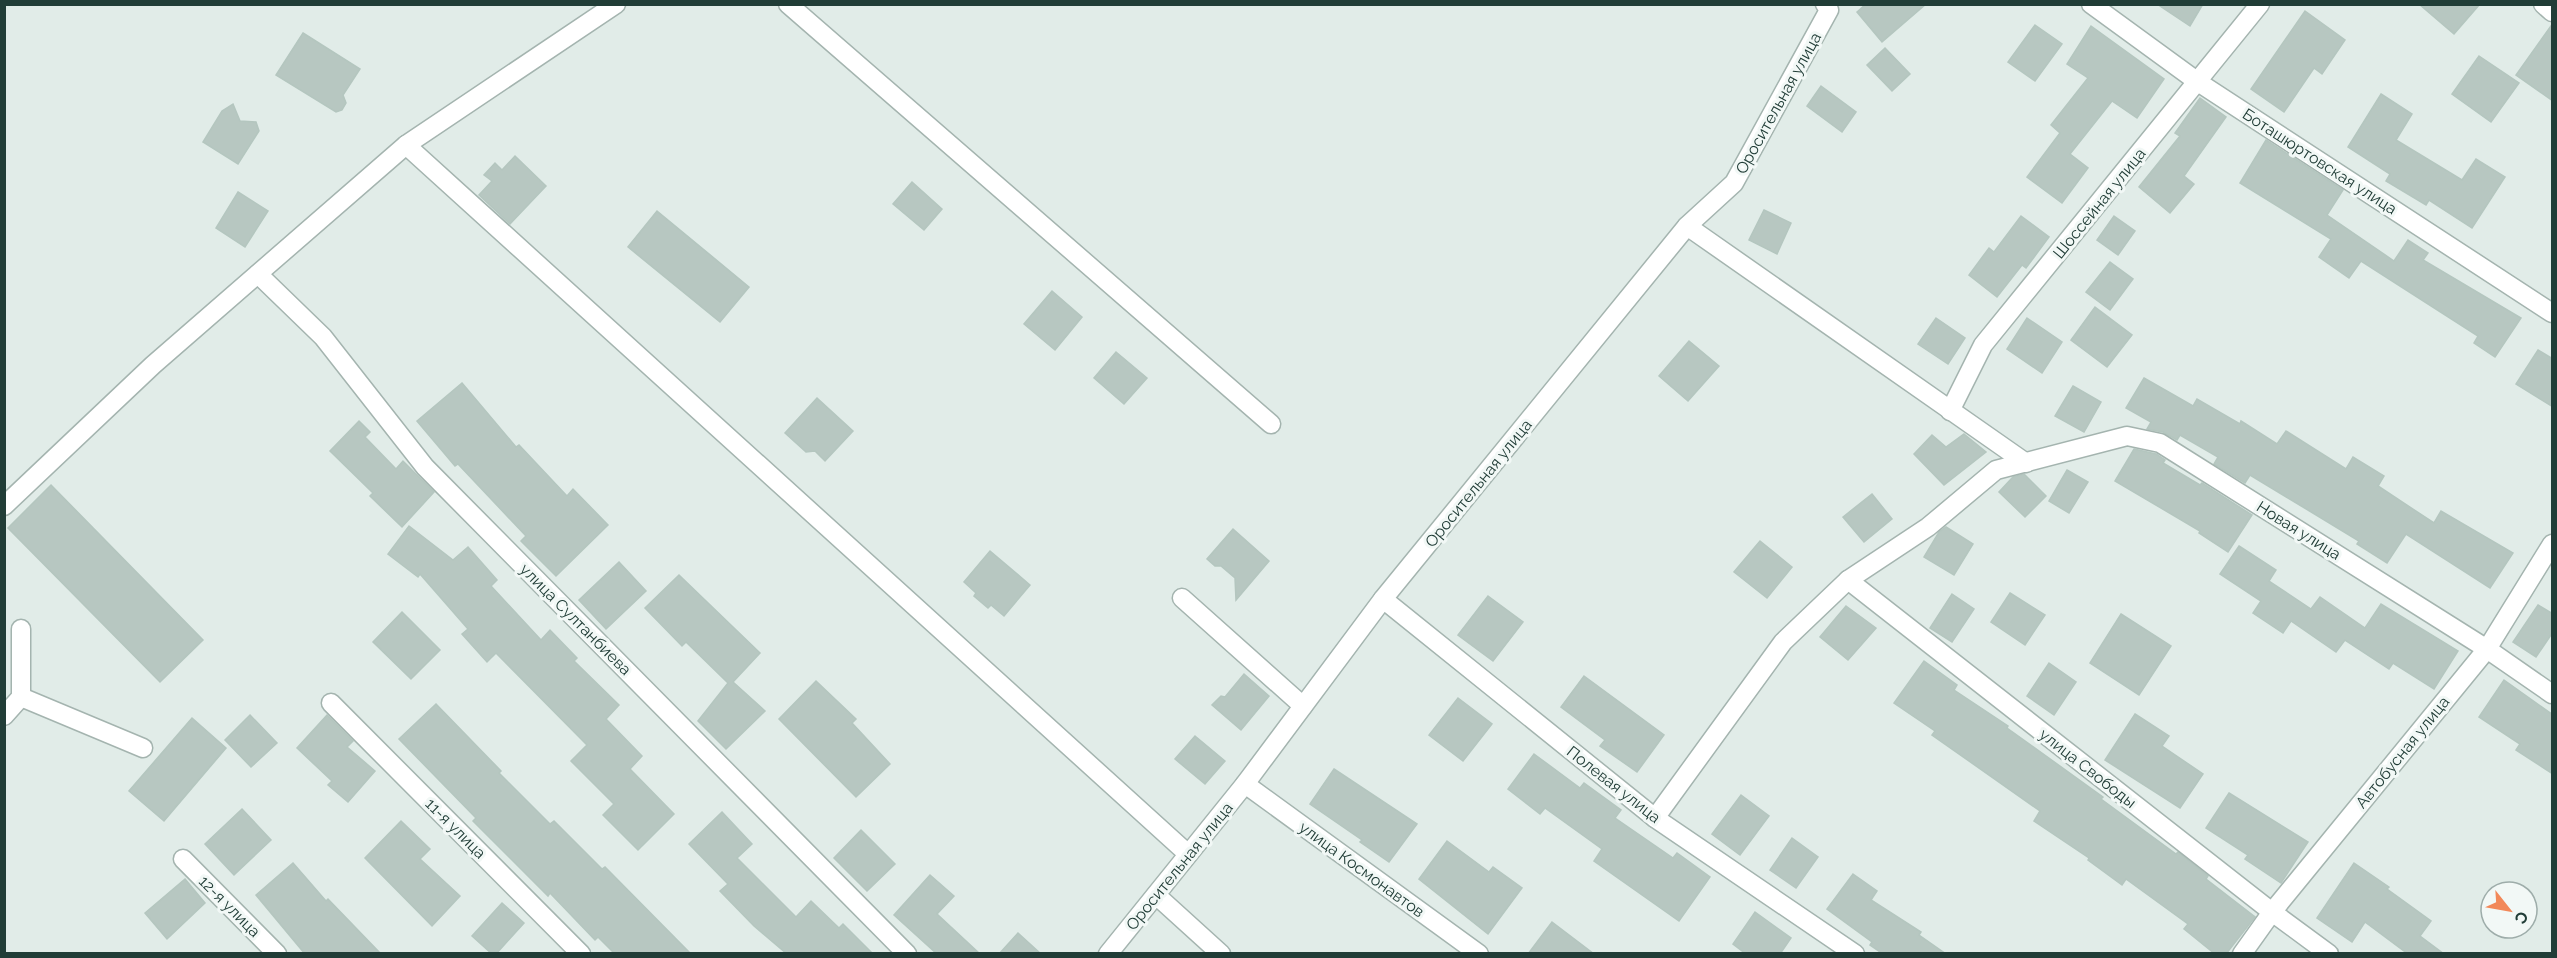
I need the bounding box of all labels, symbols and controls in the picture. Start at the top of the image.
street label: Оросительная улица [1732,29,1825,177]
street label: Боташюртовская улица [2239,104,2400,218]
street label: Шоссейная улица [2049,144,2150,262]
street label: Оросительная улица [1421,416,1536,551]
street label: Новая улица [2253,497,2344,564]
street label: улица Султанбиева [516,560,635,679]
street label: Автобусная улица [2351,693,2453,812]
street label: улица Свободы [2035,725,2140,812]
street label: Полевая улица [1563,742,1664,827]
street label: 11-я улица [422,794,490,862]
street label: Оросительная улица [1122,799,1237,934]
street label: улица Космонавтов [1295,818,1428,921]
street label: 12-я улица [195,872,264,941]
north arrow [2479,880,2539,940]
text: С [2510,908,2532,927]

